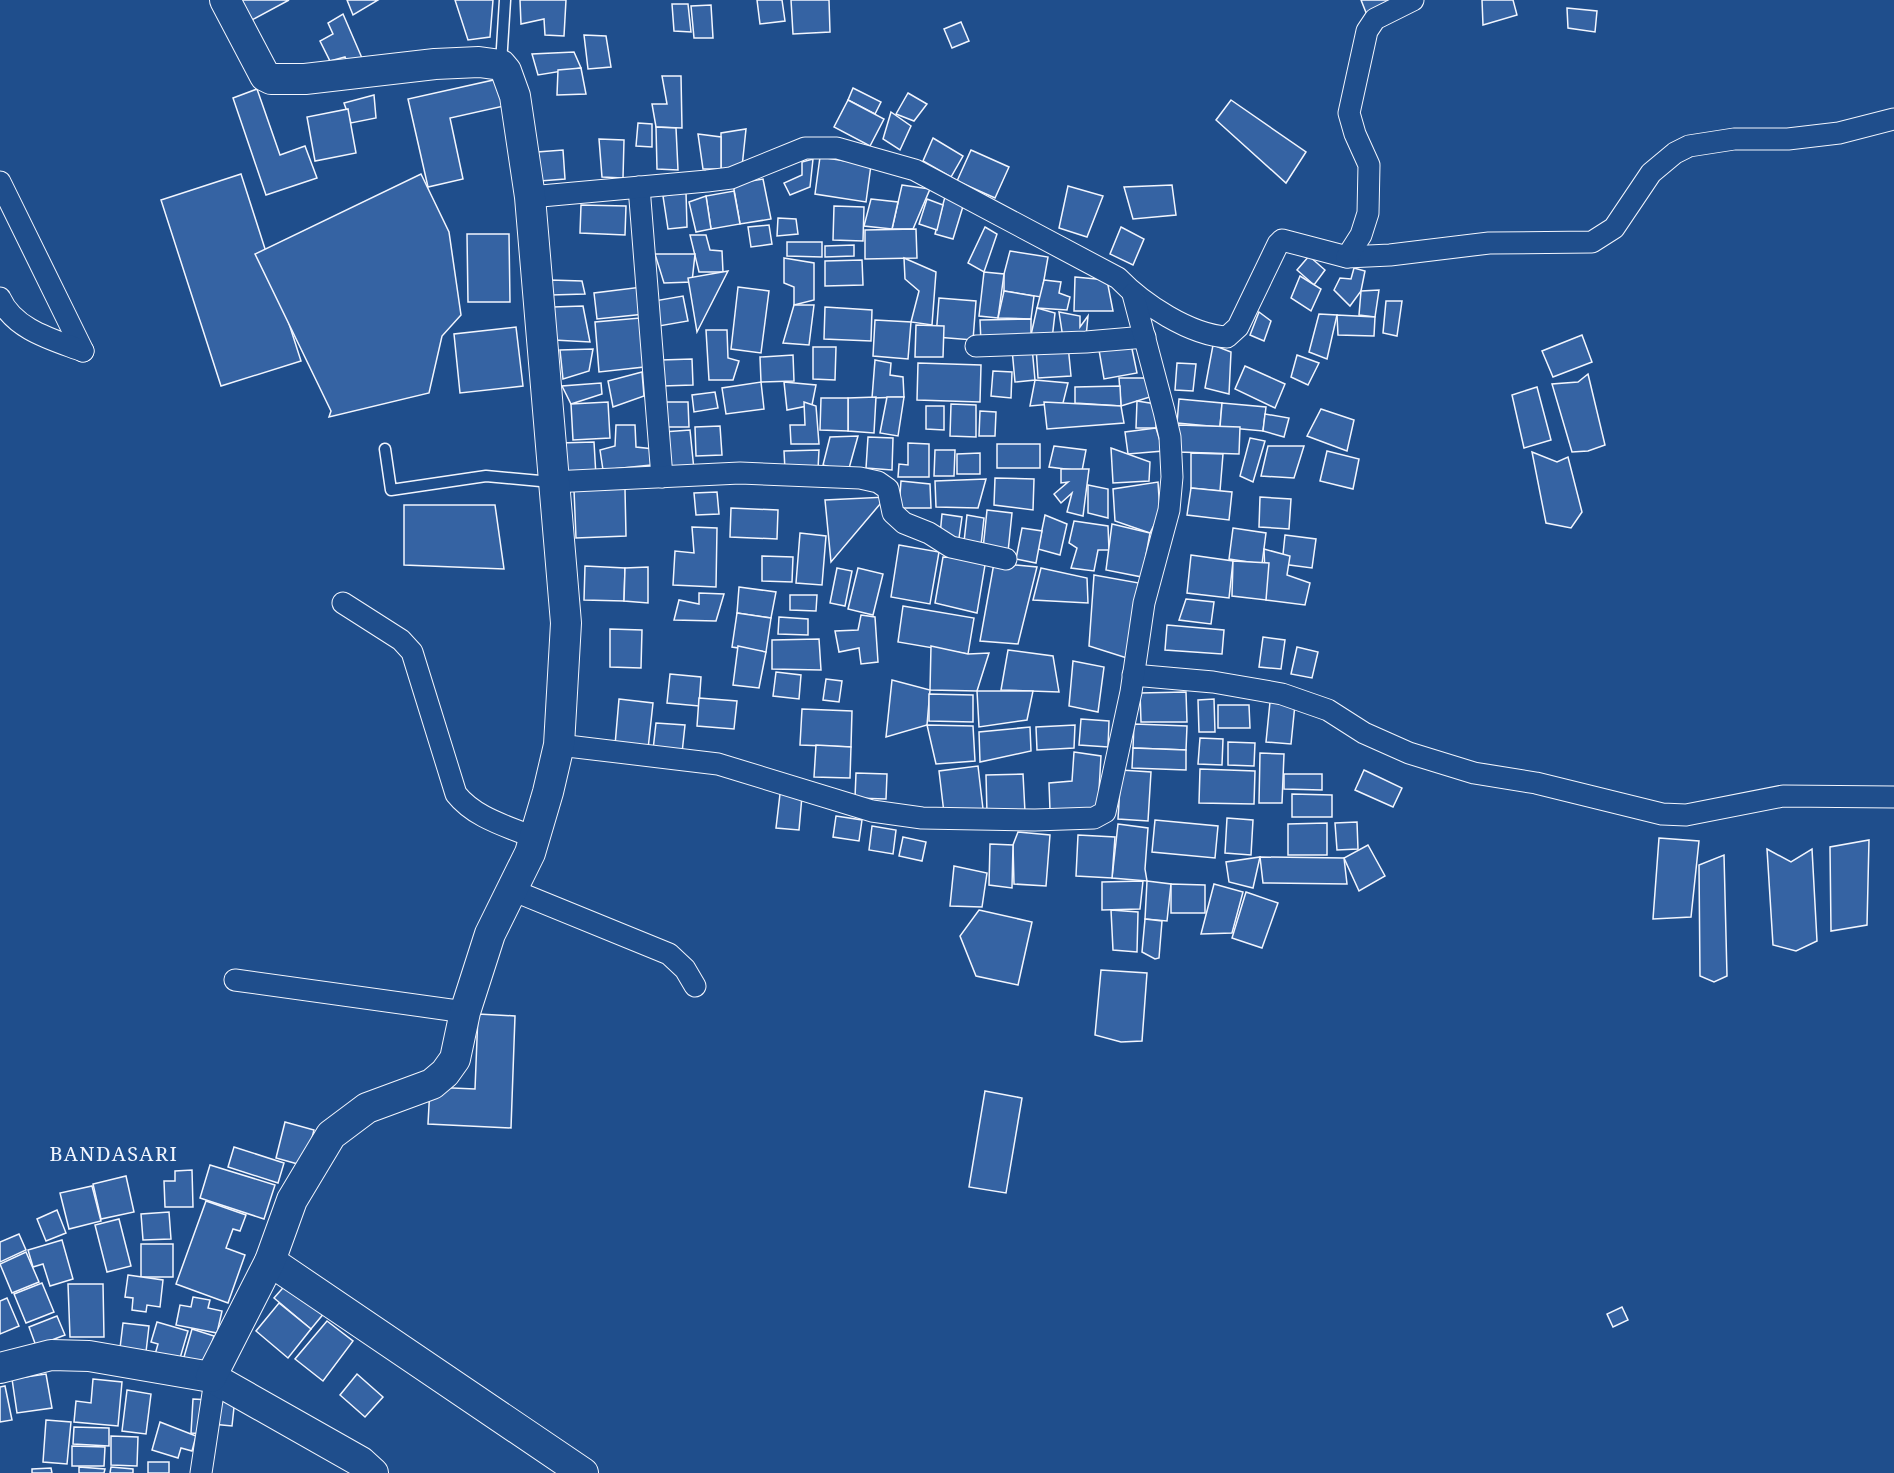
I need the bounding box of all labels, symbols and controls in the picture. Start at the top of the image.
district label: BANDASARI [50,1140,178,1167]

